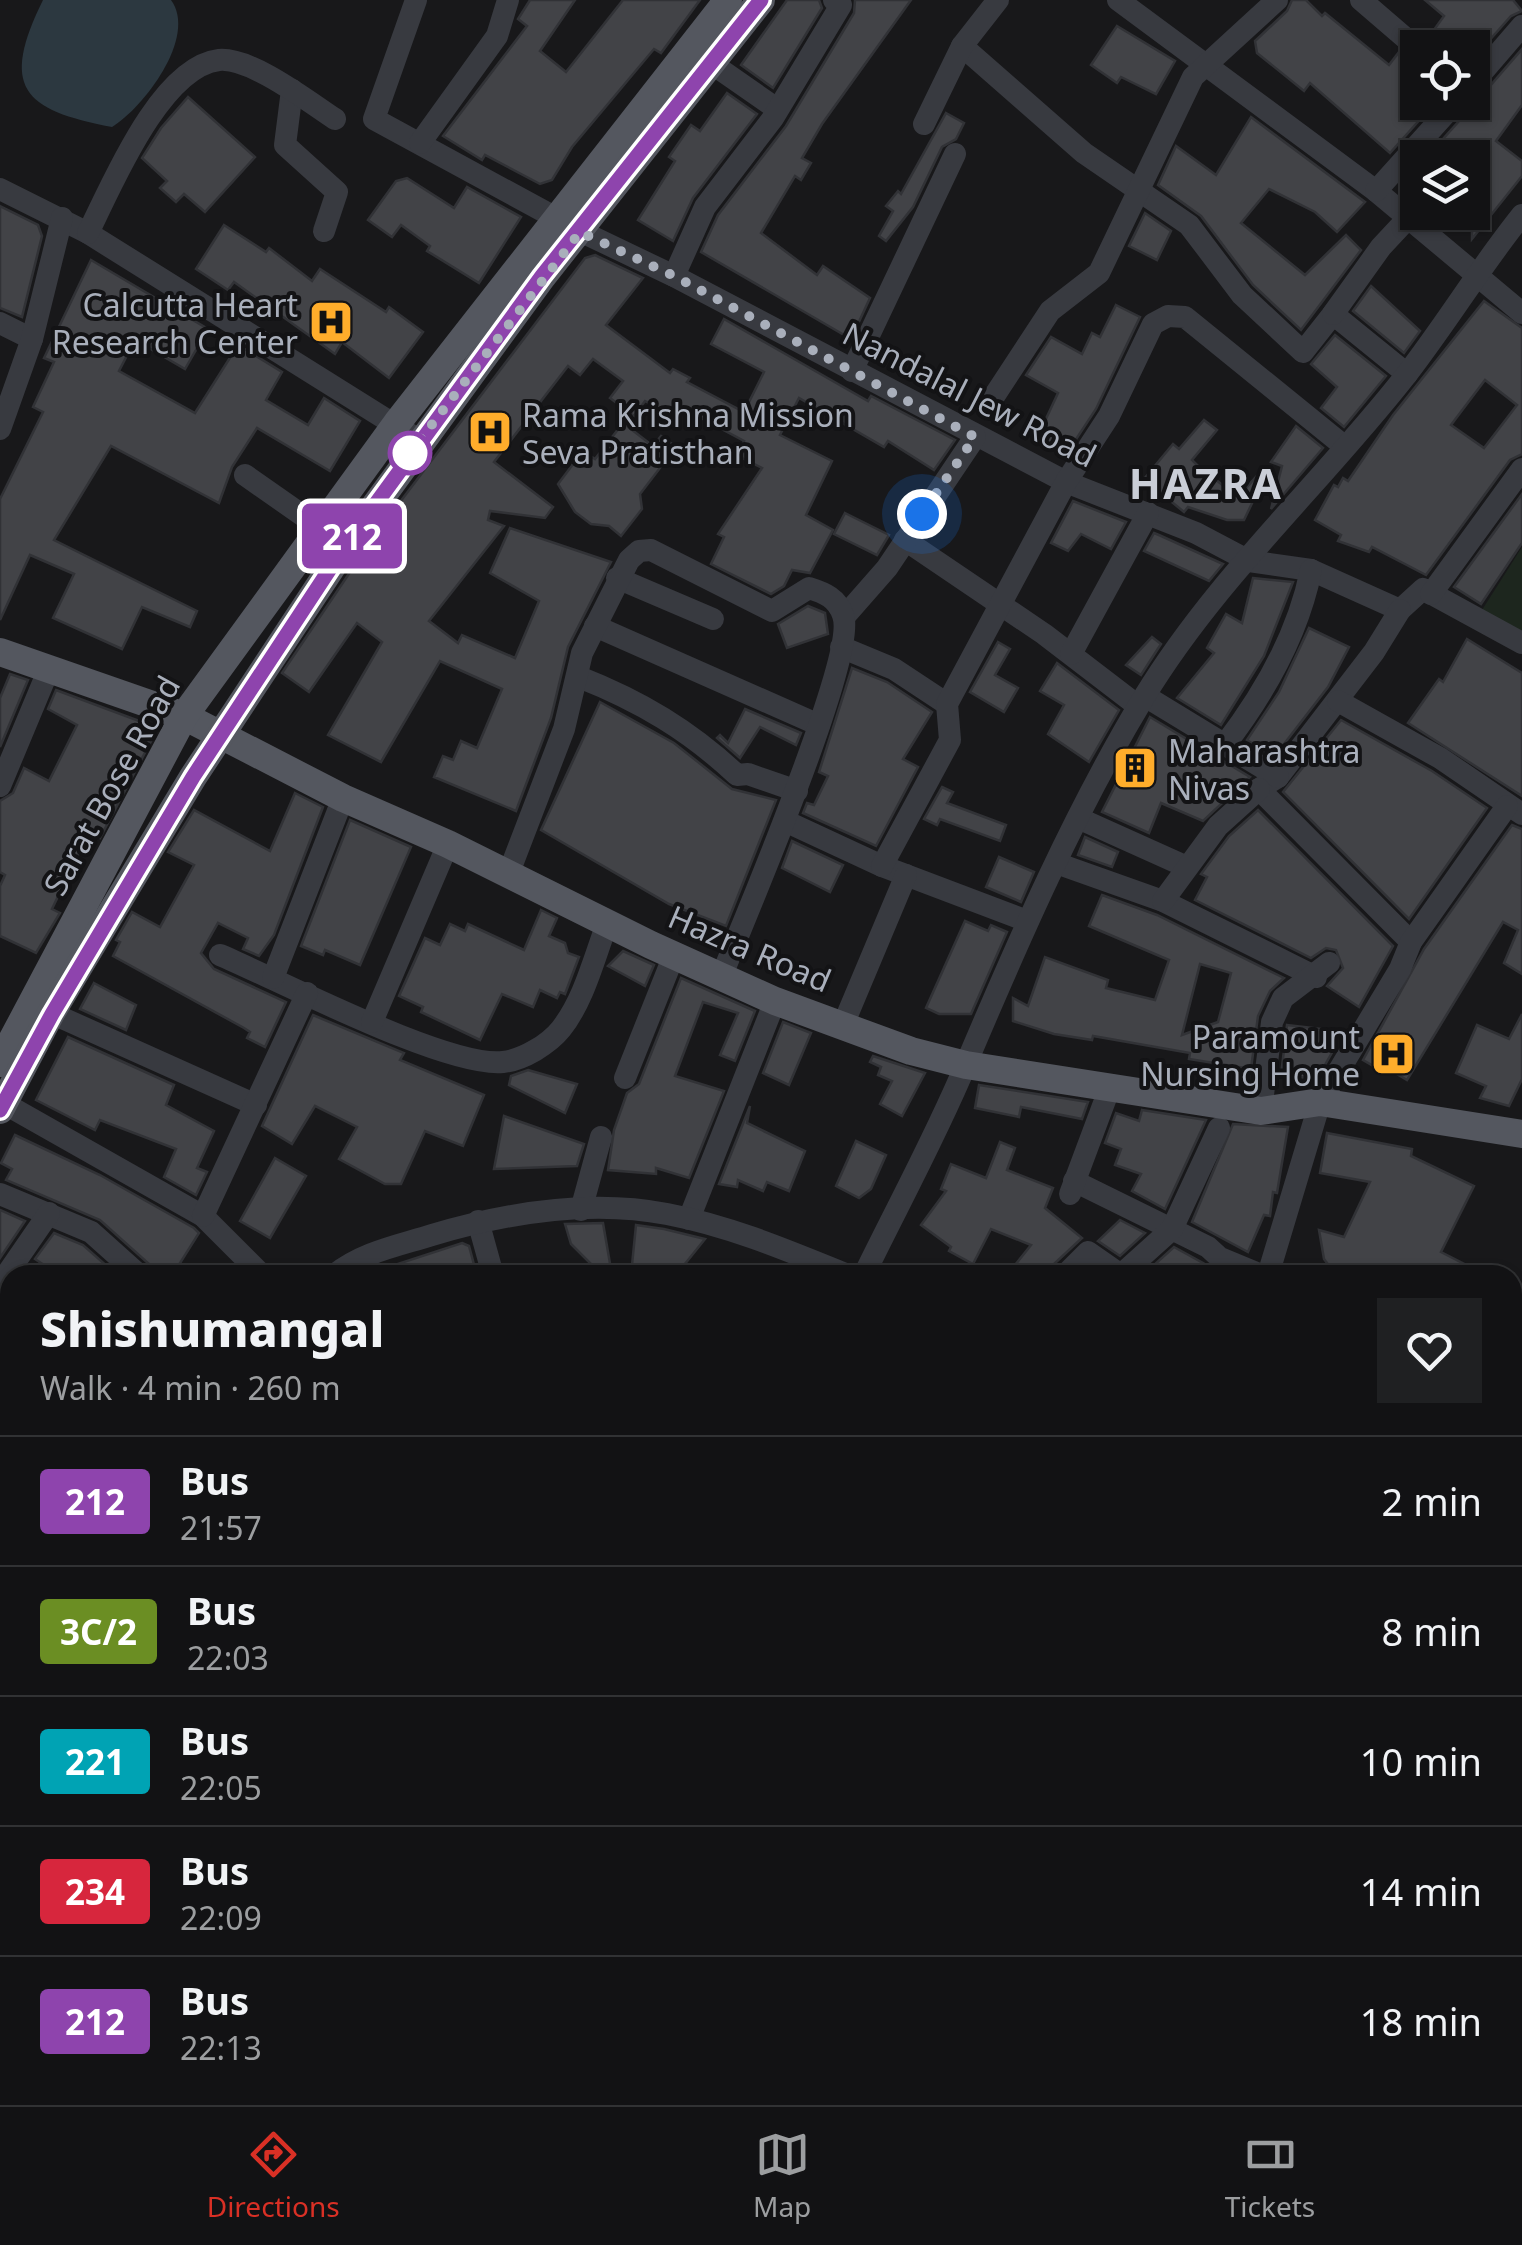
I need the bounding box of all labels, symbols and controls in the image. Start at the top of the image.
map controls [1400,30,1490,230]
button: locate [1400,30,1490,120]
button: layers [1400,140,1490,230]
place label: Calcutta Heart Research Center [52,283,298,363]
hospital icon: Calcutta Heart Research Center [308,299,354,345]
street label: Nandalal Jew Road [836,312,1104,476]
place label: Rama Krishna Mission Seva Pratisthan [522,393,854,473]
hospital icon: Rama Krishna Mission Seva Pratisthan [467,409,513,455]
unlabelled marker [389,432,431,474]
district label: HAZRA [1129,454,1283,511]
your location [897,489,947,539]
line badge: 212 [294,504,410,568]
text: 212 [322,513,382,560]
street label: Sarat Bose Road [33,668,189,902]
place label: Maharashtra Nivas [1168,729,1360,809]
building icon: Maharashtra Nivas [1112,745,1158,791]
street label: Hazra Road [662,895,838,1001]
place label: Paramount Nursing Home [1140,1015,1360,1095]
hospital icon: Paramount Nursing Home [1370,1031,1416,1077]
text: Shishumangal [40,1296,384,1361]
button: heart [1377,1298,1482,1403]
text: Walk · 4 min · 260 m [40,1366,341,1409]
text: Bus [180,1454,249,1506]
text: 2 min [1382,1475,1482,1527]
text: 212 [65,1478,125,1525]
text: 21:57 [180,1506,262,1549]
text: Bus [187,1584,256,1636]
text: 8 min [1382,1605,1482,1657]
text: 3C/2 [60,1608,137,1655]
text: 22:03 [187,1636,269,1679]
text: Bus [180,1714,249,1766]
text: 10 min [1360,1735,1482,1787]
text: 221 [65,1738,125,1785]
text: 22:05 [180,1766,262,1809]
text: Bus [180,1844,249,1896]
text: 14 min [1360,1865,1482,1917]
text: 234 [65,1868,125,1915]
text: 22:09 [180,1896,262,1939]
text: Bus [180,1974,249,2026]
text: 18 min [1360,1995,1482,2047]
text: 212 [65,1998,125,2045]
text: 22:13 [180,2026,262,2069]
tab: Directions [207,2127,340,2225]
tab: Map [753,2127,811,2225]
tab: Tickets [1225,2127,1315,2225]

